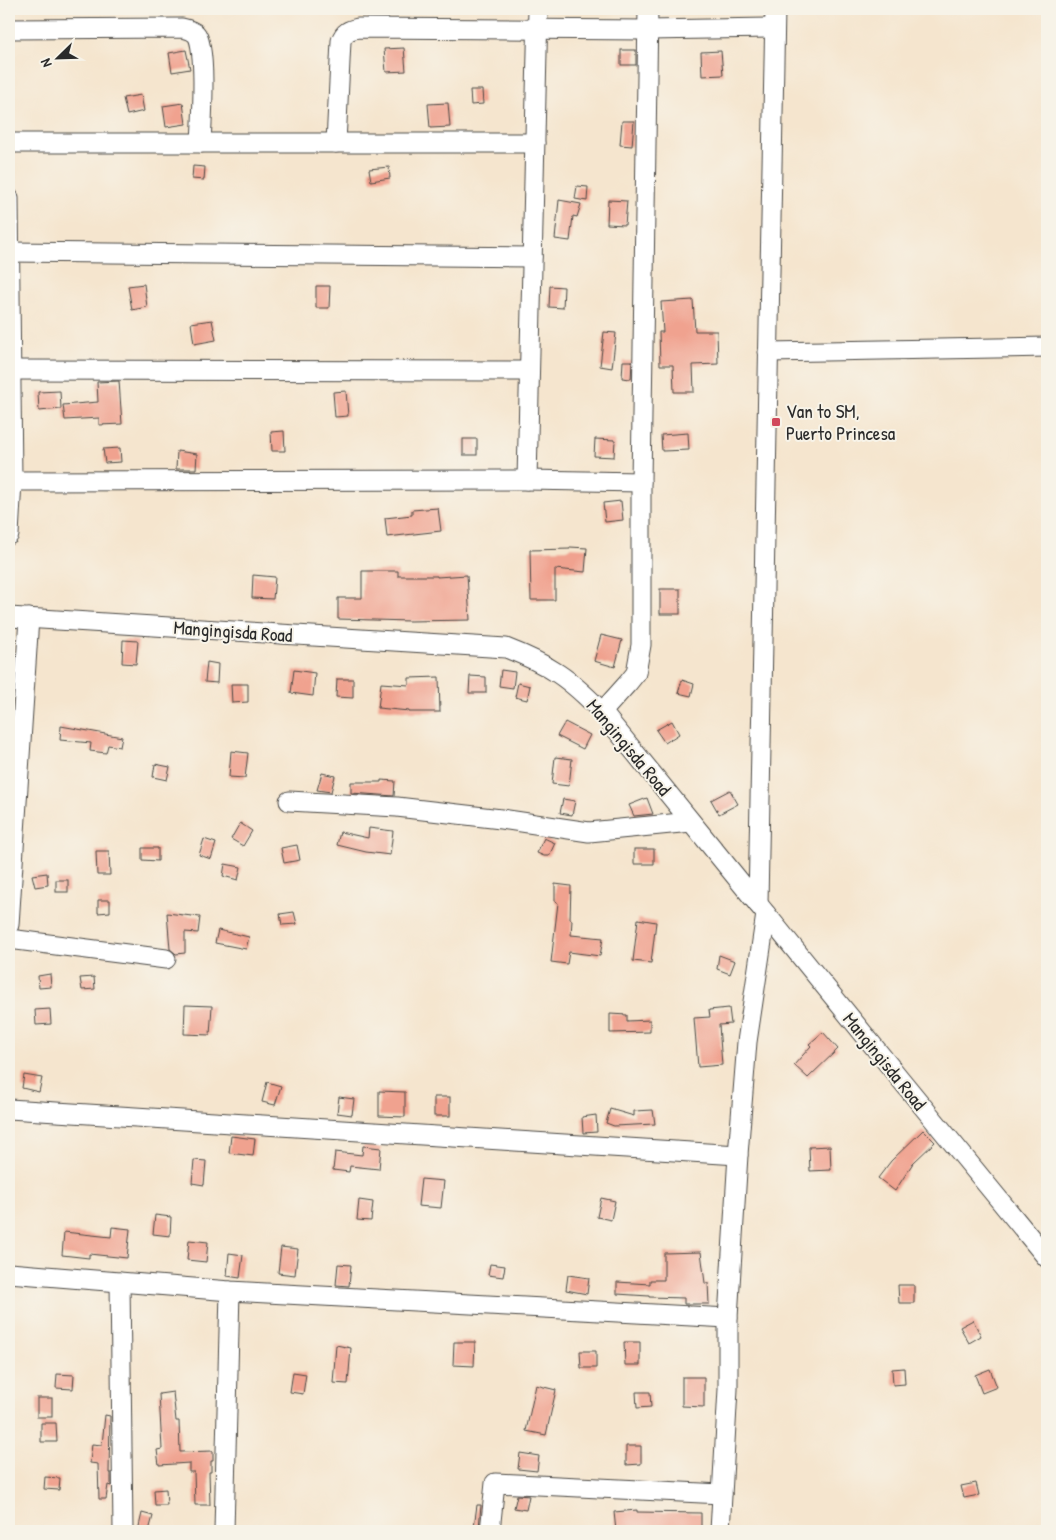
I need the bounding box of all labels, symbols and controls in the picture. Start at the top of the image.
north arrow [32,32,82,82]
text: N [35,56,56,70]
place label: Van to SM, Puerto Princesa [786,398,896,446]
marker: Van to SM, Puerto Princesa [770,416,782,428]
street label: Mangingisda Road [173,614,294,648]
street label: Mangingisda Road [581,693,678,801]
street label: Mangingisda Road [837,1007,933,1116]

